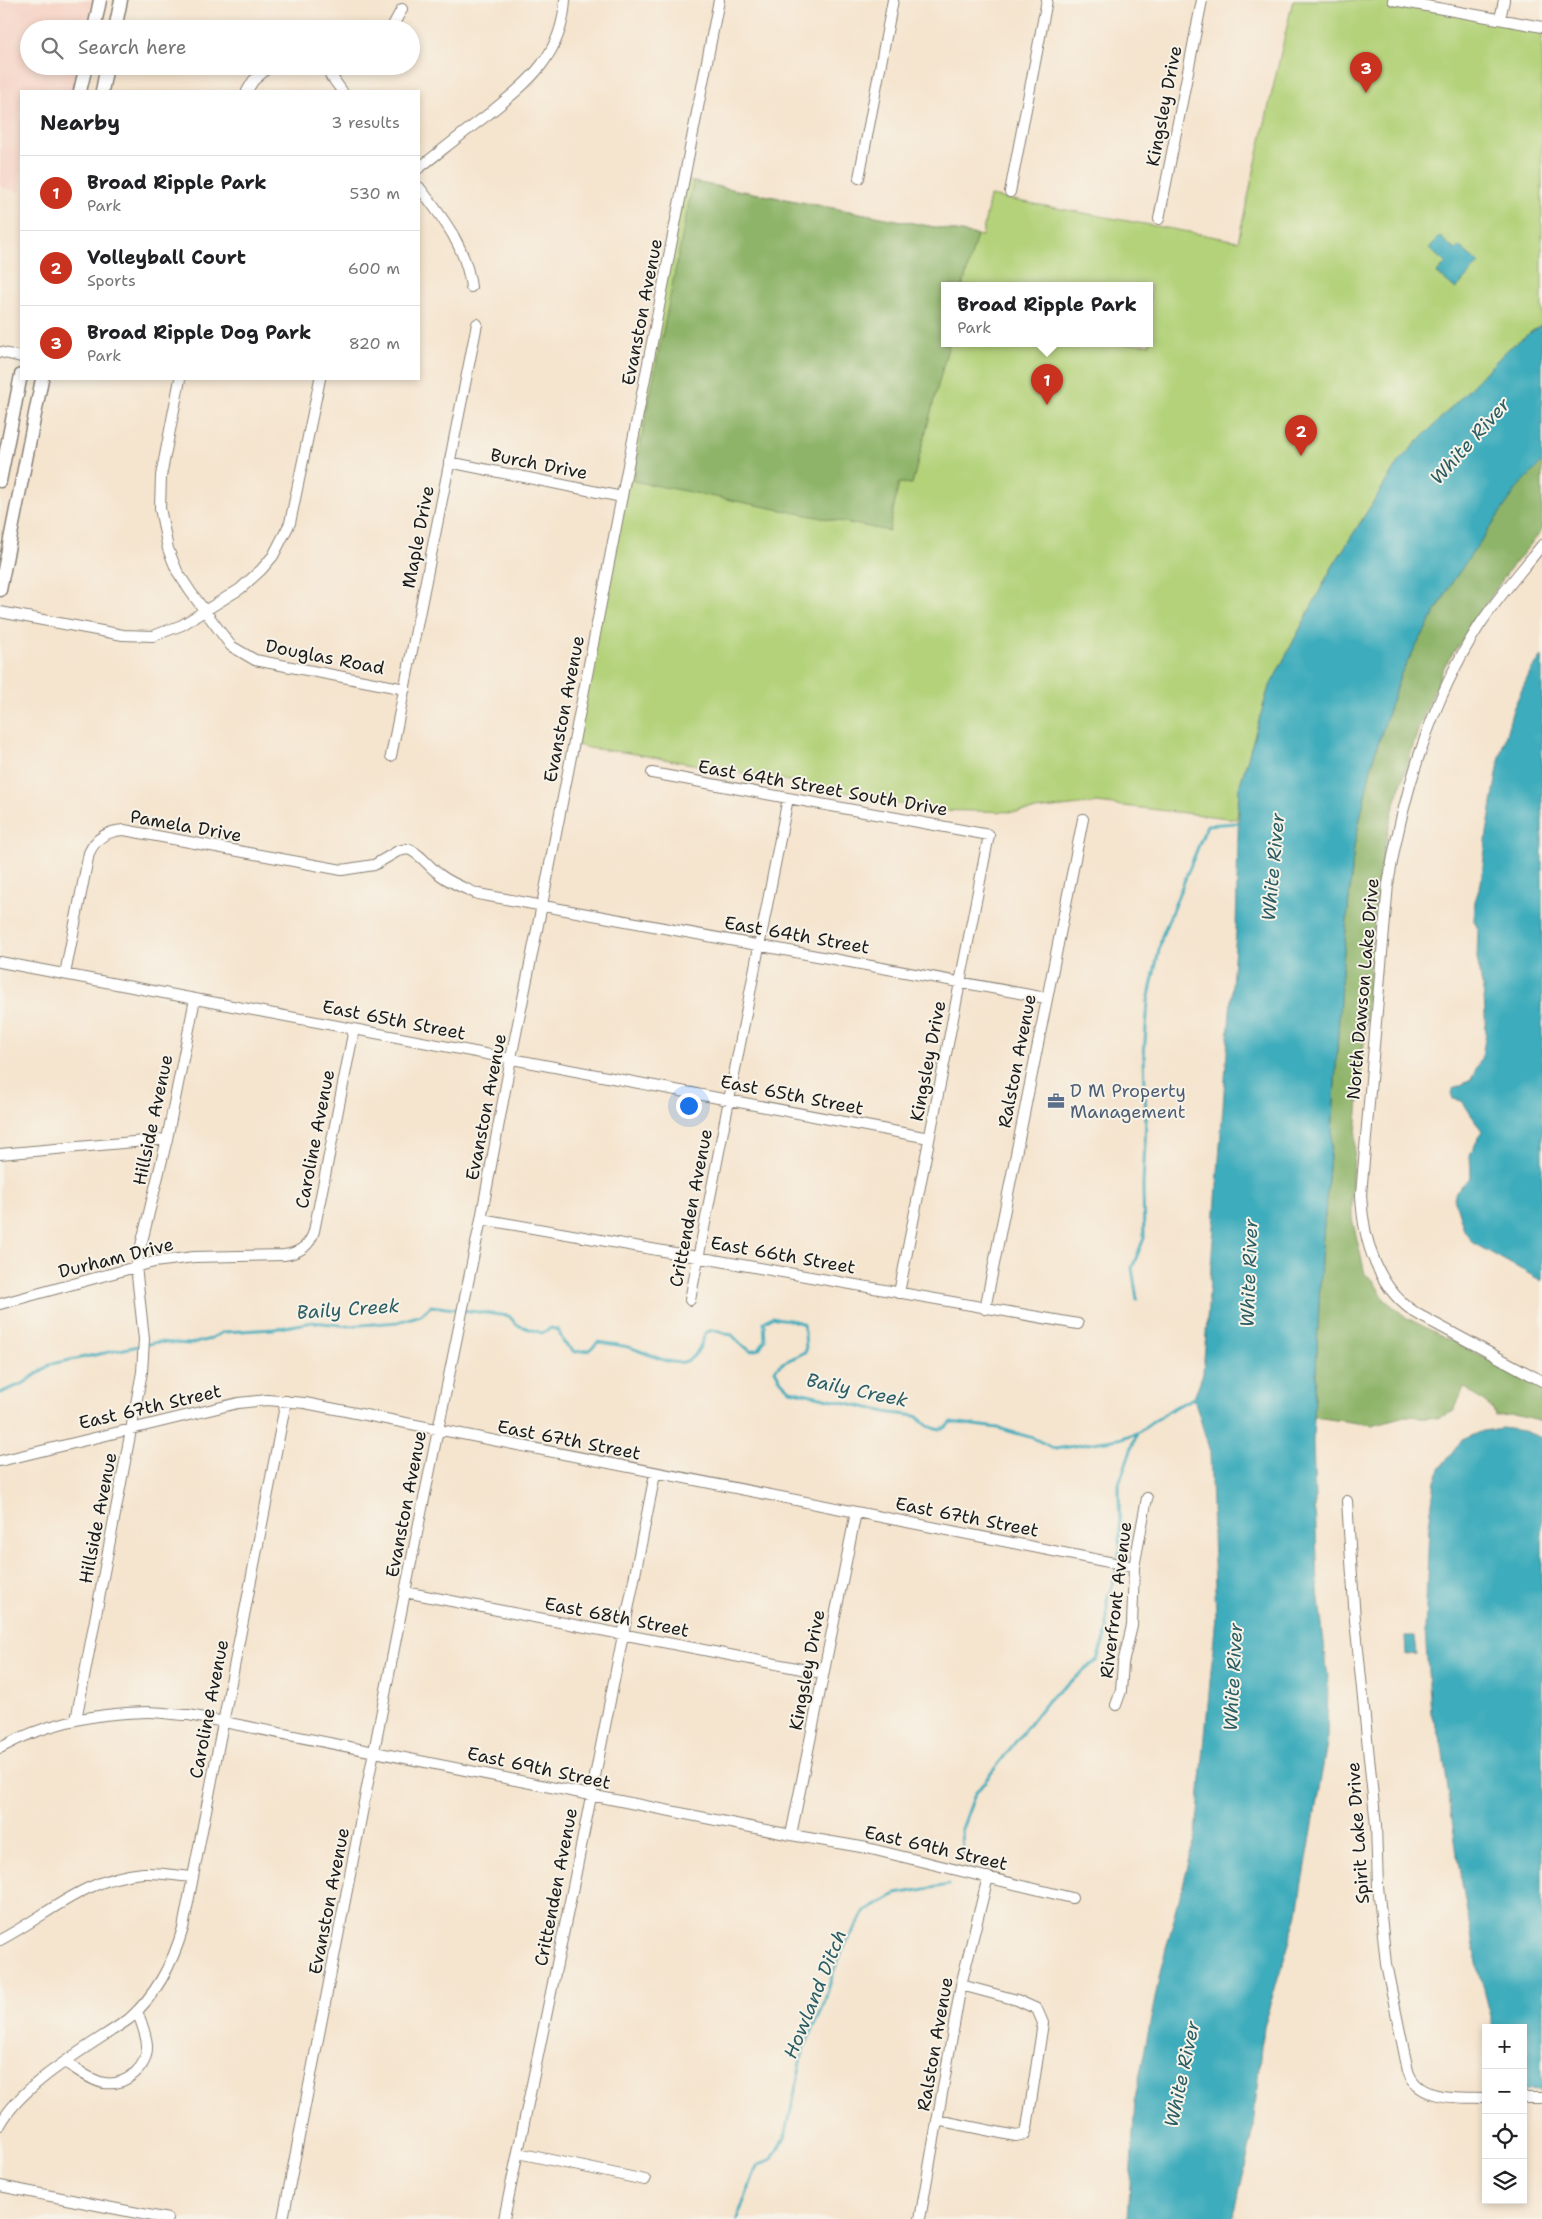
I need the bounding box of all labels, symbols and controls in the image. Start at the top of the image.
search box [20,20,420,75]
icon: search [38,34,66,62]
text: Search here [78,35,187,60]
street label: Kingsley Drive [1141,44,1187,168]
pin: 3 [1350,52,1382,93]
text: Nearby [40,109,120,137]
text: 3 results [331,112,400,133]
text: Broad Ripple Park [87,170,267,195]
text: 1 [52,183,60,204]
text: 530 m [350,183,400,204]
text: Park [87,195,121,216]
street label: Evanston Avenue [616,237,668,387]
text: Volleyball Court [87,245,246,270]
text: 2 [50,258,62,279]
text: 600 m [348,258,400,279]
text: Sports [87,270,136,291]
popup [941,282,1153,347]
text: Broad Ripple Park [957,292,1137,317]
text: Park [957,317,992,338]
text: Broad Ripple Dog Park [87,320,311,345]
text: 3 [50,333,62,354]
text: 820 m [349,333,400,354]
text: Park [87,345,121,366]
pin: 1 [1031,364,1063,405]
water label: White River [1424,392,1516,490]
pin: 2 [1285,415,1317,456]
street label: Burch Drive [488,443,590,485]
street label: Maple Drive [396,484,440,590]
street label: Douglas Road [263,634,387,680]
street label: Evanston Avenue [538,634,590,784]
street label: East 64th Street South Drive [696,754,950,822]
street label: Pamela Drive [128,804,244,848]
water label: White River [1256,811,1290,922]
street label: North Dawson Lake Drive [1341,877,1385,1101]
street label: East 64th Street [723,910,872,960]
street label: Ralston Avenue [992,992,1042,1130]
street label: East 65th Street [320,994,468,1046]
street label: Kingsley Drive [905,999,951,1123]
street label: Evanston Avenue [460,1032,512,1182]
street label: Hillside Avenue [127,1052,179,1188]
street label: Caroline Avenue [290,1067,340,1211]
street label: East 65th Street [718,1069,866,1121]
place label: D M Property Management [1070,1079,1186,1124]
office icon: D M Property Management [1046,1091,1066,1111]
your location [676,1093,702,1119]
street label: Crittenden Avenue [664,1127,718,1289]
water label: White River [1235,1217,1263,1328]
street label: East 66th Street [709,1230,858,1280]
street label: Durham Drive [56,1232,176,1284]
water label: Baily Creek [296,1293,400,1325]
water label: Baily Creek [804,1367,910,1413]
street label: East 67th Street [76,1379,224,1435]
street label: East 67th Street [495,1414,643,1466]
street label: Evanston Avenue [380,1429,432,1579]
street label: Hillside Avenue [74,1450,122,1586]
street label: East 67th Street [893,1491,1041,1543]
street label: Riverfront Avenue [1094,1520,1138,1680]
street label: East 68th Street [543,1591,691,1643]
street label: Kingsley Drive [784,1608,830,1732]
water label: White River [1218,1621,1248,1732]
street label: Caroline Avenue [184,1637,234,1781]
street label: East 69th Street [465,1741,613,1795]
street label: Spirit Lake Drive [1341,1761,1375,1905]
street label: Crittenden Avenue [529,1806,583,1968]
street label: East 69th Street [862,1820,1010,1876]
street label: Evanston Avenue [303,1826,355,1976]
water label: Howland Ditch [778,1926,852,2062]
street label: Ralston Avenue [911,1975,959,2113]
water label: White River [1159,2017,1206,2130]
map controls [1482,2024,1527,2204]
button: + [1482,2024,1527,2069]
button: − [1482,2069,1527,2114]
button: locate [1482,2114,1527,2159]
button: layers [1482,2159,1527,2204]

